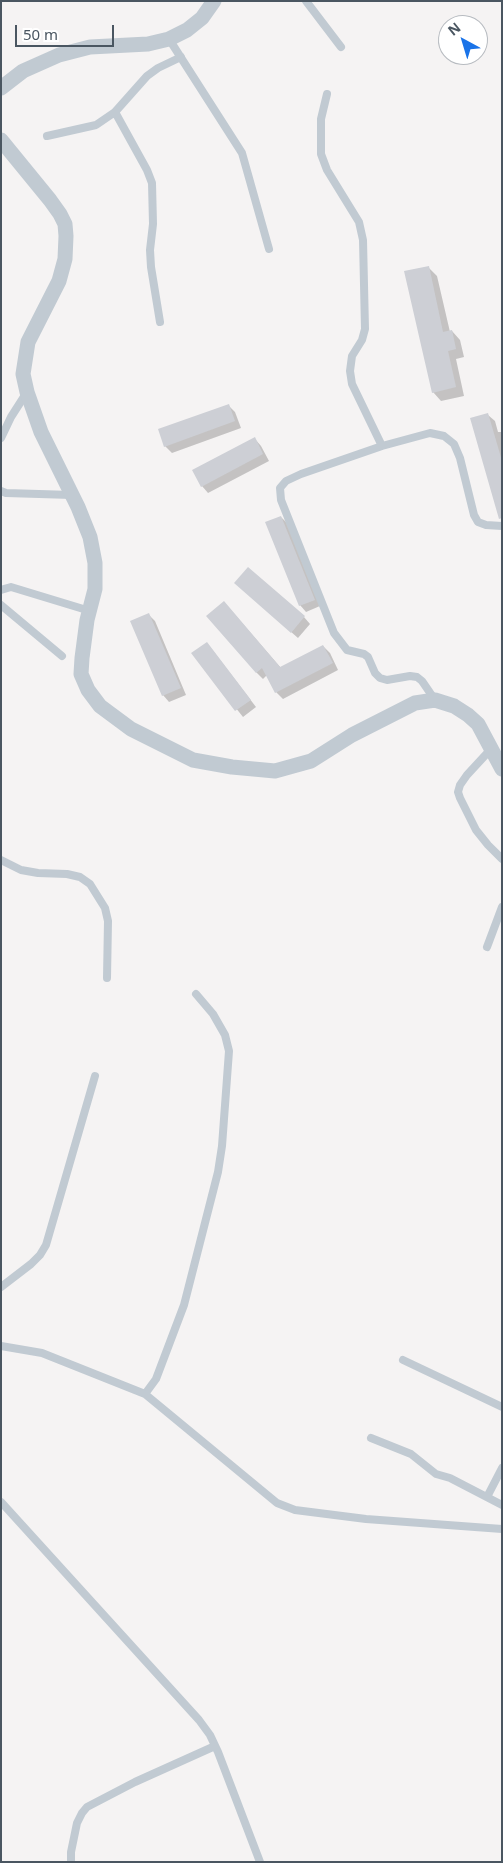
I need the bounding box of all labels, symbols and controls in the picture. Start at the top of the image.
scale bar [18,15,116,47]
north arrow [438,15,488,65]
text: N [443,18,464,40]
text: 50 m [23,24,58,44]

